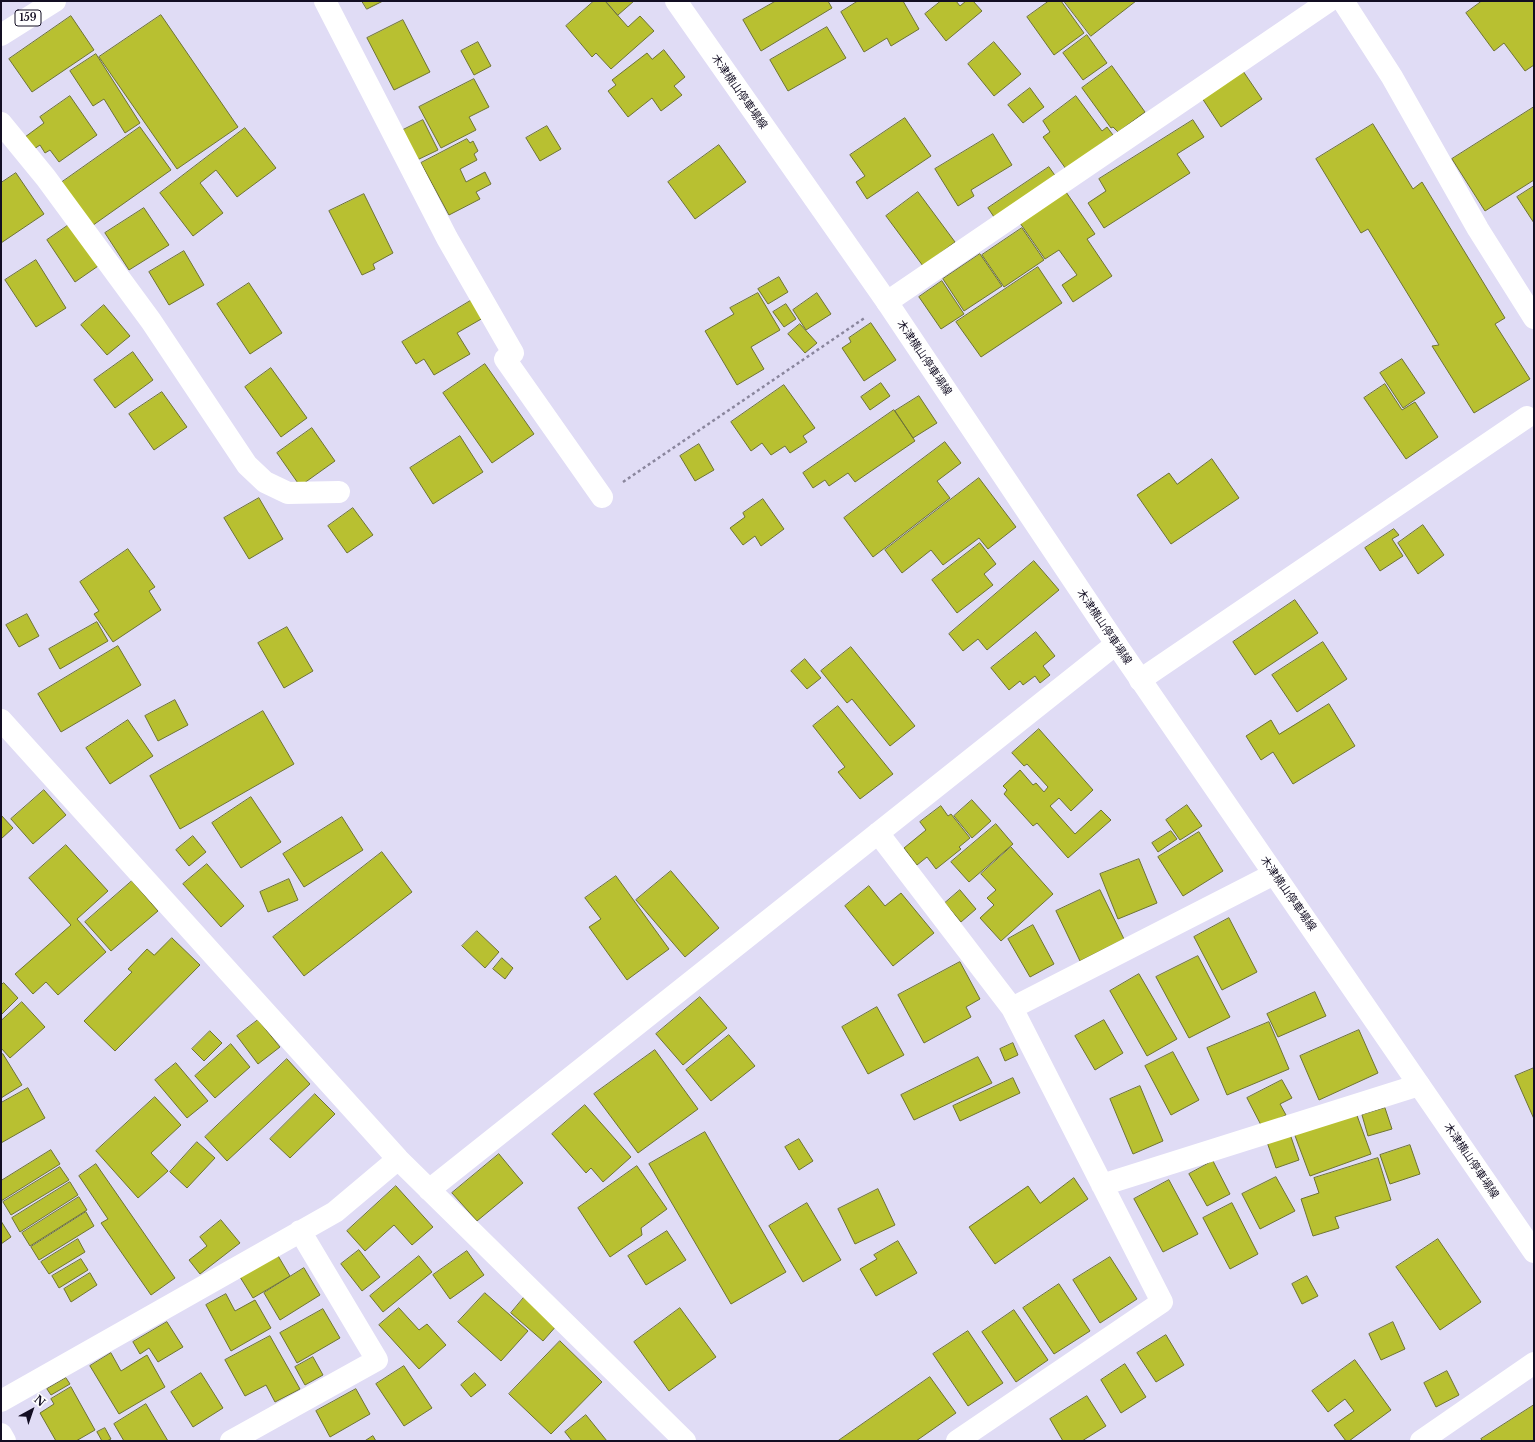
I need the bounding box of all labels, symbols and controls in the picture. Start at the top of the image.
road number: 159 [15,10,41,26]
street label: 木津横山停車場線 [708,52,770,132]
street label: 木津横山停車場線 [894,318,954,398]
street label: 木津横山停車場線 [1074,587,1134,667]
street label: 木津横山停車場線 [1257,854,1319,934]
street label: 木津横山停車場線 [1441,1121,1501,1201]
north arrow [12,1390,52,1430]
text: N [31,1392,48,1409]

